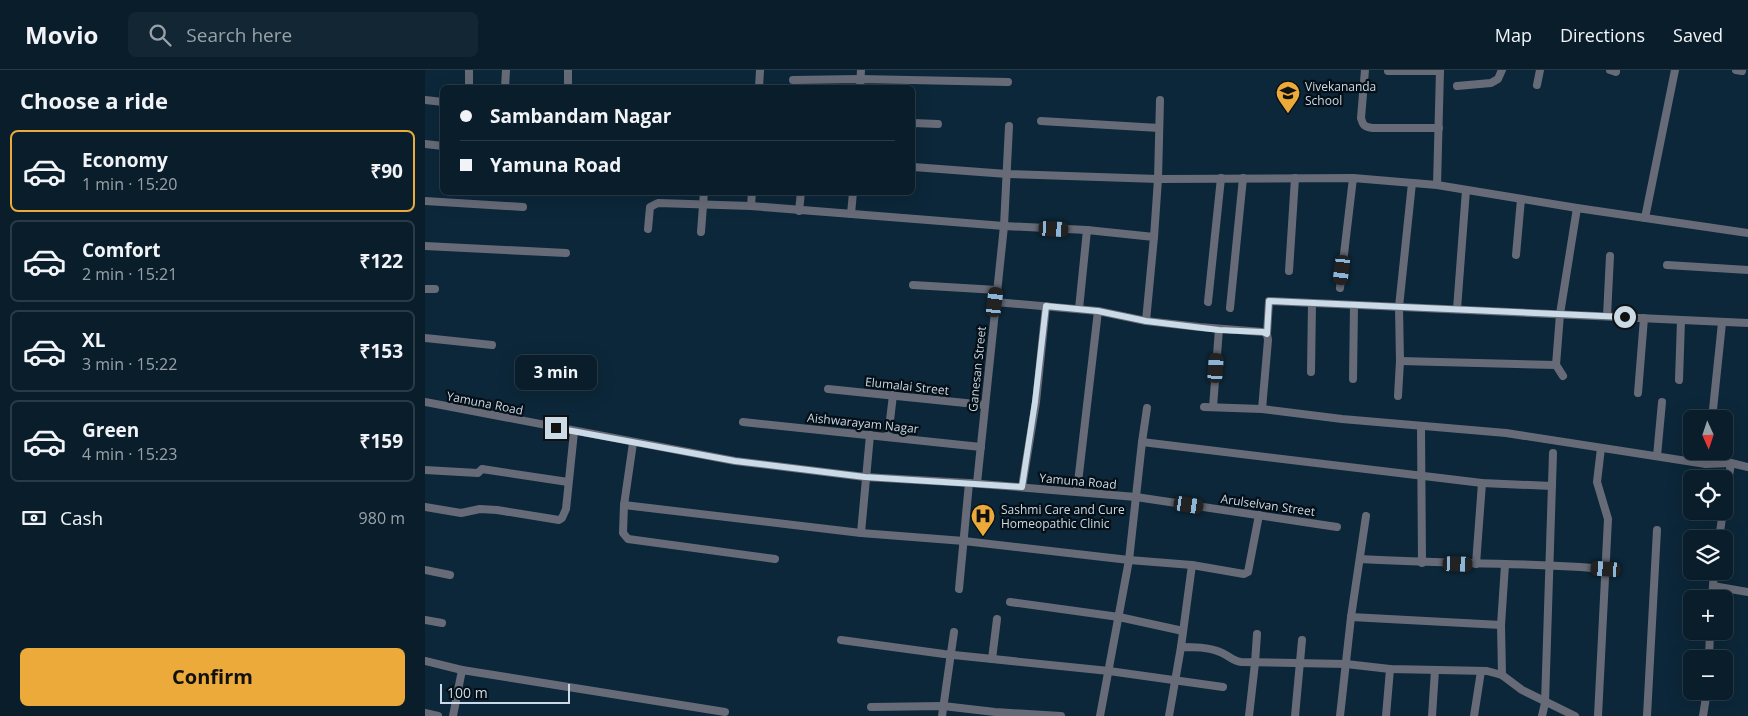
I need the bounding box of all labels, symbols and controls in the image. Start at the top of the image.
search box [128,12,478,57]
text: Movio [25,18,98,51]
icon: search [146,21,174,49]
text: Search here [186,22,292,48]
text: Map [1495,23,1532,47]
text: Directions [1560,23,1645,47]
text: Saved [1673,23,1723,47]
place label: Vivekananda School [1305,78,1376,109]
school or university icon: Vivekananda School [1275,80,1301,114]
text: Choose a ride [20,85,168,115]
text: Sambandam Nagar [490,103,671,129]
text: Economy [82,147,168,173]
icon: car [22,149,67,194]
text: Yamuna Road [490,152,621,178]
text: ₹90 [370,158,403,184]
text: 1 min · 15:20 [82,173,177,195]
car [1038,221,1069,237]
text: Comfort [82,237,161,263]
icon: car [22,239,67,284]
text: ₹122 [360,248,403,274]
car [1332,254,1351,286]
text: 2 min · 15:21 [82,263,177,285]
car [985,286,1004,318]
route start [1614,306,1636,328]
street label: Ganesan Street [964,325,990,413]
text: XL [82,327,105,353]
icon: car [22,329,67,374]
text: ₹153 [360,338,403,364]
text: 3 min · 15:22 [82,353,177,375]
car [1207,353,1224,383]
callout: 3 min [515,356,597,390]
text: 3 min [534,361,578,383]
street label: Elumalai Street [864,373,950,399]
street label: Yamuna Road [445,387,525,419]
street label: Aishwarayam Nagar [806,409,920,437]
north arrow [1683,410,1733,460]
map controls [1683,410,1733,700]
text: Green [82,417,139,443]
route end [545,417,567,439]
icon: car [22,419,67,464]
text: ₹159 [360,428,403,454]
text: 4 min · 15:23 [82,443,177,465]
street label: Yamuna Road [1039,469,1117,493]
button: locate [1683,470,1733,520]
street label: Arulselvan Street [1220,490,1316,520]
car [1173,495,1204,515]
place label: Sashmi Care and Cure Homeopathic Clinic [1001,501,1125,532]
hospital icon: Sashmi Care and Cure Homeopathic Clinic [970,503,996,537]
icon: cash [20,504,48,532]
text: Cash [60,505,103,531]
text: 980 m [359,507,405,529]
button: layers [1683,530,1733,580]
car [1442,556,1473,572]
car [1590,560,1621,578]
button: + [1683,590,1733,640]
button: Confirm [20,648,405,706]
button: − [1683,650,1733,700]
scale bar [440,681,570,704]
text: 100 m [447,683,488,702]

